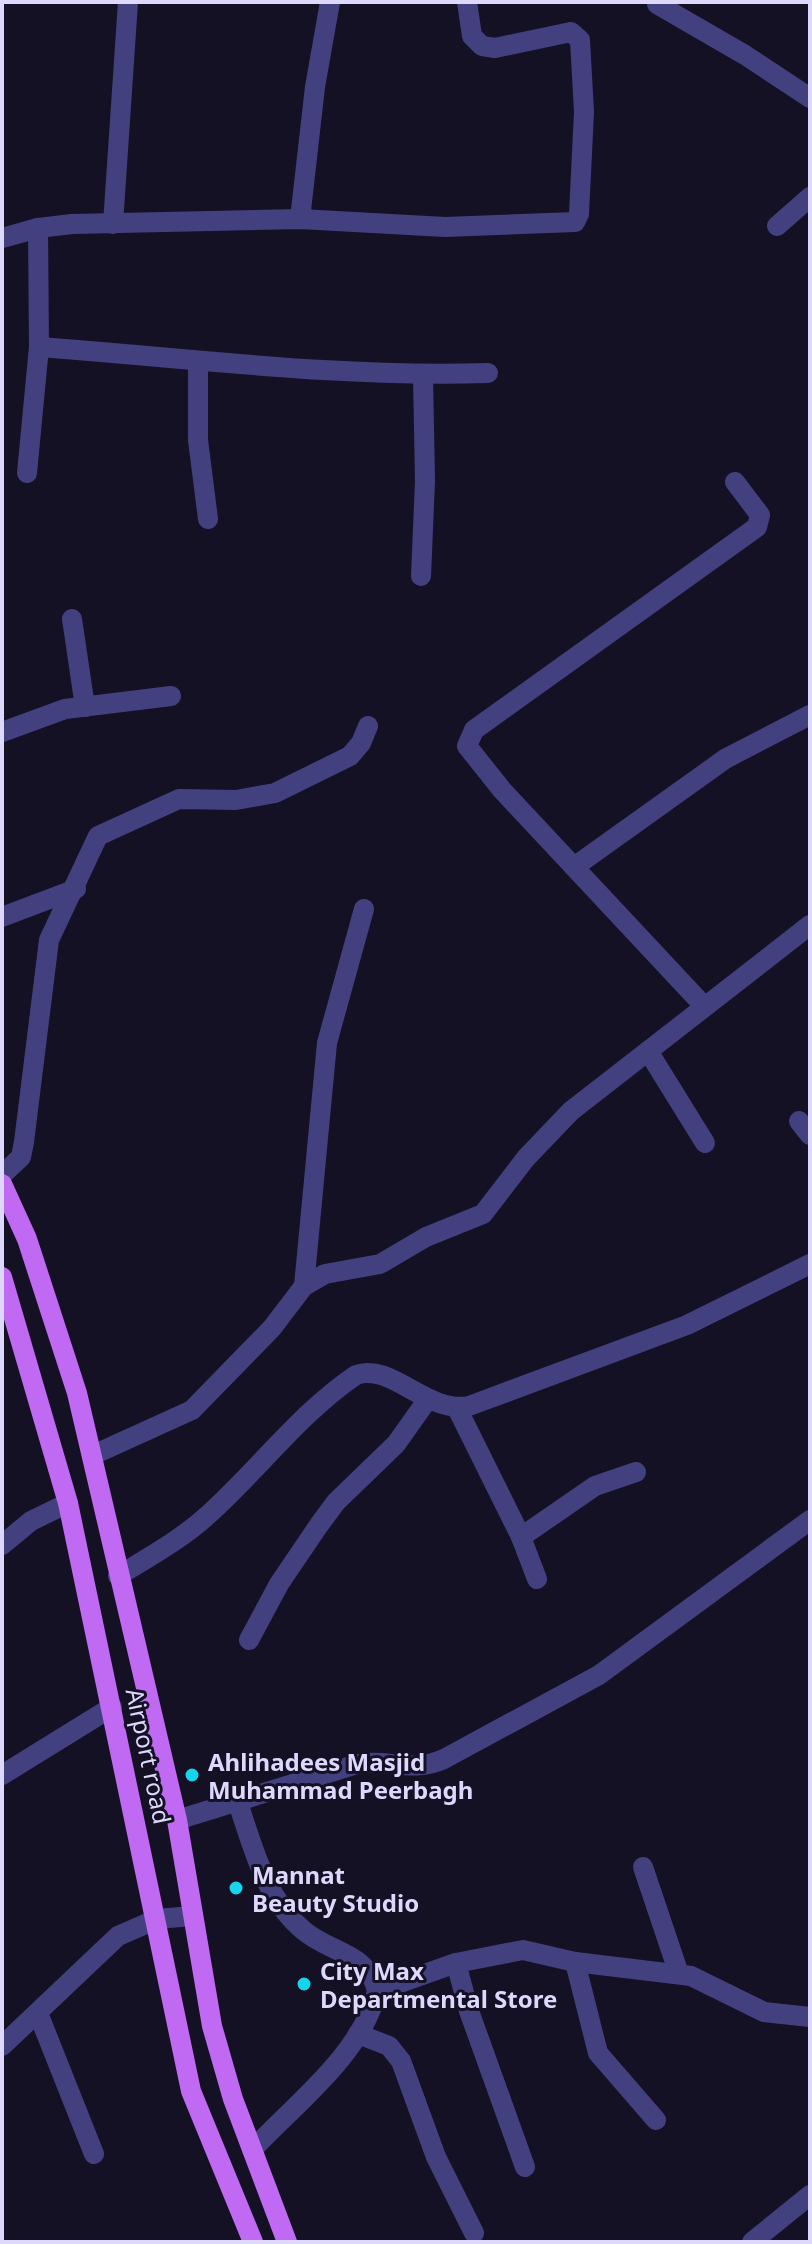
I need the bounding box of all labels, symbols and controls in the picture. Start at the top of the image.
street label: Airport road [119,1685,179,1827]
place label: Ahlihadees Masjid Muhammad Peerbagh [208,1745,473,1806]
marker: Ahlihadees Masjid Muhammad Peerbagh [183,1766,201,1784]
place label: Mannat Beauty Studio [252,1858,419,1919]
marker: Mannat Beauty Studio [227,1879,245,1897]
place label: City Max Departmental Store [320,1954,557,2015]
marker: City Max Departmental Store [295,1975,313,1993]

